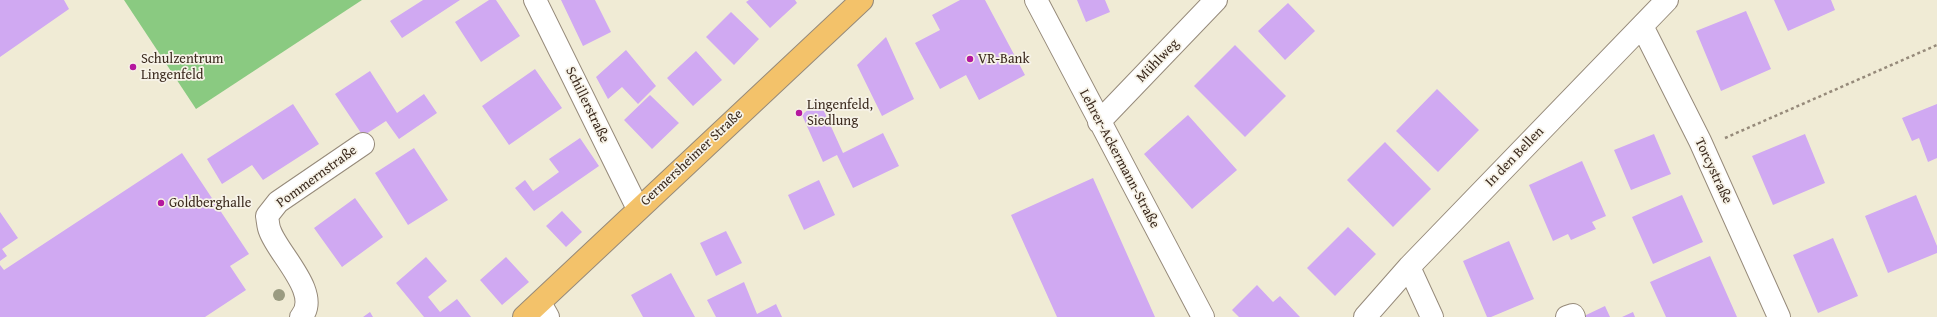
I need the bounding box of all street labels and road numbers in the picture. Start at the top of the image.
street label: Mühlweg [1133,36,1183,86]
street label: Schillerstraße [561,64,613,146]
street label: Lehrer-Ackermann-Straße [1075,87,1163,231]
street label: Germersheimer Straße [637,106,747,210]
street label: In den Bellen [1482,123,1548,191]
street label: Torcystraße [1690,135,1736,207]
street label: Pommernstraße [274,142,360,212]

